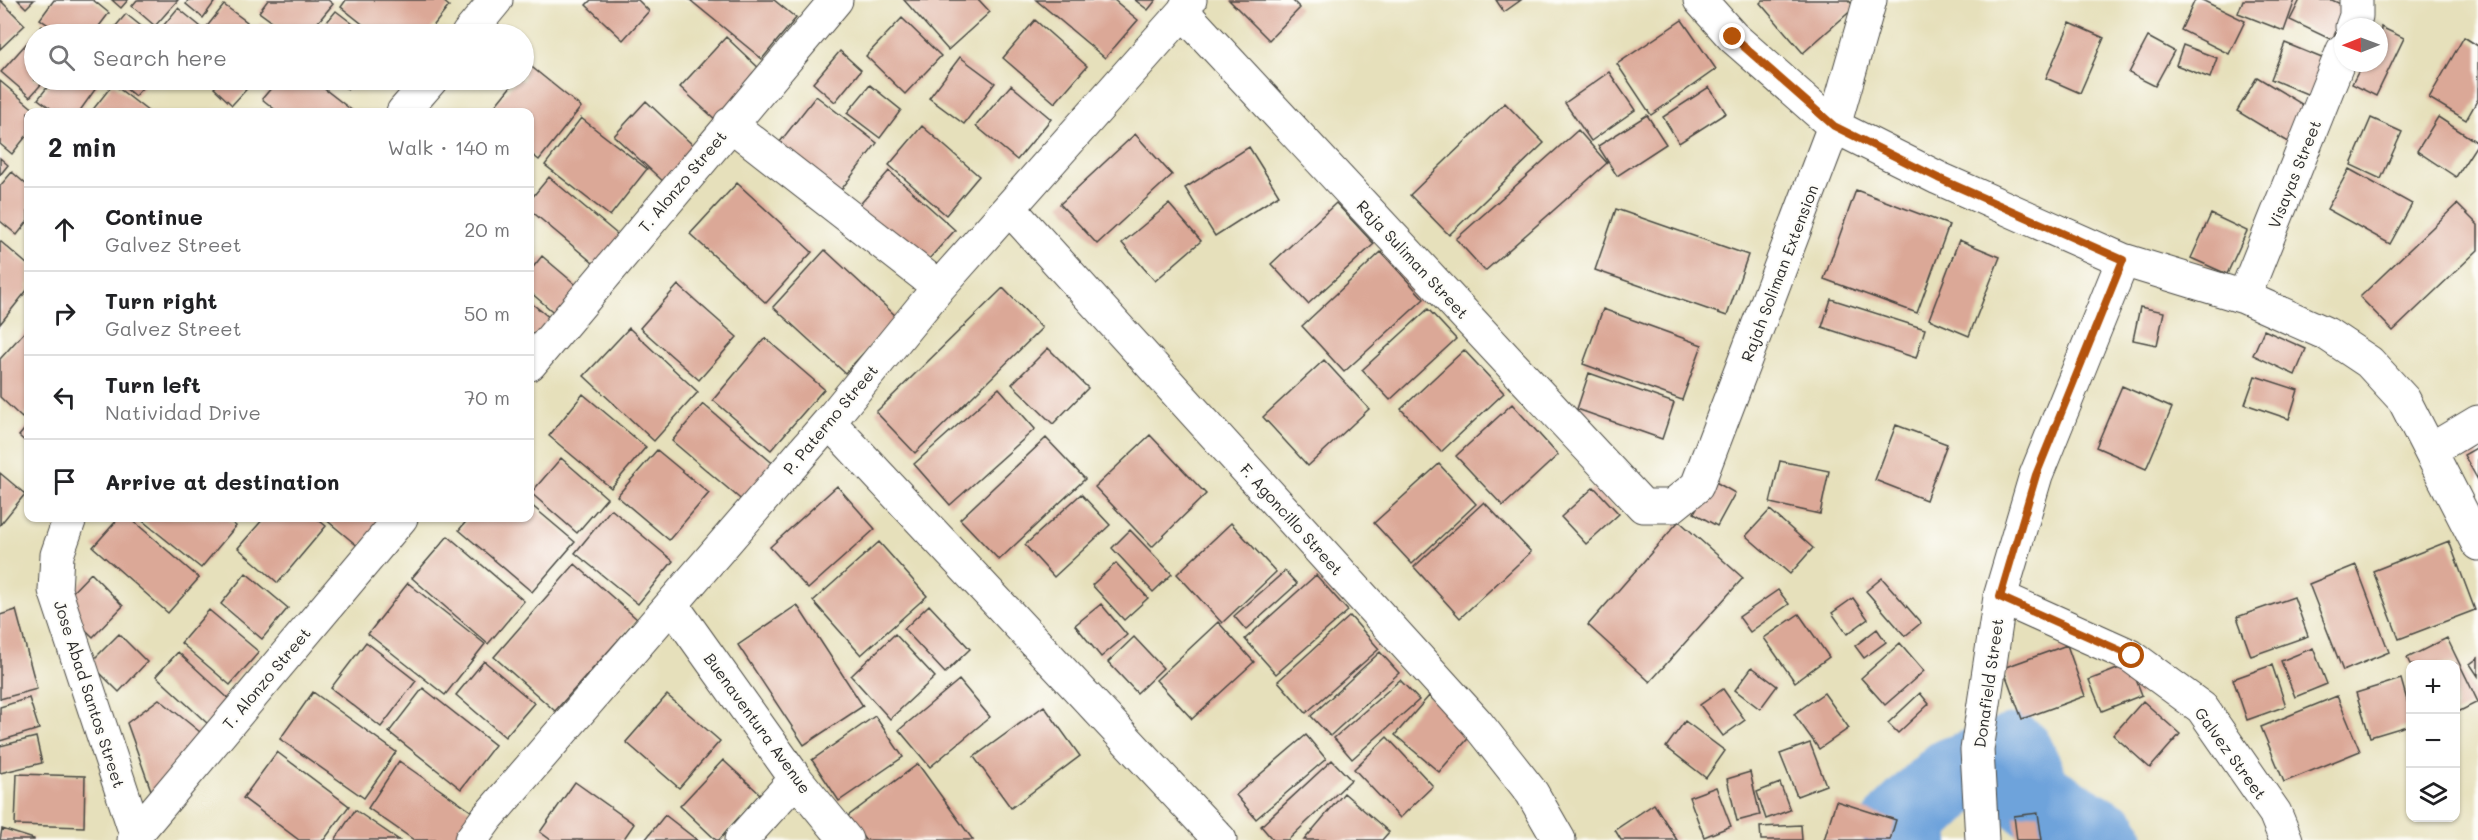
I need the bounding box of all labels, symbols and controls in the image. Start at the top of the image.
north arrow [2334,18,2388,72]
route end [1719,23,1745,49]
search box [24,24,534,90]
icon: search [45,41,78,74]
text: Search here [93,43,227,72]
street label: Visayas Street [2263,117,2325,231]
street label: T. Alonzo Street [633,126,731,236]
text: 2 min [48,130,116,164]
text: Walk · 140 m [387,134,510,160]
street label: Rajah Soliman Extension [1736,181,1822,365]
street label: Raja Suliman Street [1352,195,1474,323]
text: Continue [105,202,203,231]
icon: ahead [48,213,81,246]
text: 20 m [464,216,510,242]
text: Galvez Street [105,231,241,257]
text: Turn right [105,286,217,315]
icon: right [48,297,81,330]
text: 50 m [464,300,510,326]
text: Galvez Street [105,315,241,341]
street label: P. Paterno Street [778,360,882,478]
text: Turn left [105,370,201,399]
icon: left [48,381,81,414]
text: 70 m [464,384,510,410]
text: Natividad Drive [105,399,261,425]
street label: F. Agoncillo Street [1236,459,1348,579]
icon: arrive [48,465,81,498]
text: Arrive at destination [105,467,340,496]
street label: Jose Abad Santos Street [50,598,130,790]
street label: Donafield Street [1969,617,2007,749]
street label: T. Alonzo Street [217,623,315,733]
route start [2118,642,2144,668]
street label: Buenaventura Avenue [700,648,816,798]
map controls [2406,660,2460,822]
button: + [2406,660,2460,714]
street label: Galvez Street [2190,703,2272,803]
button: − [2406,714,2460,768]
button: layers [2406,768,2460,822]

